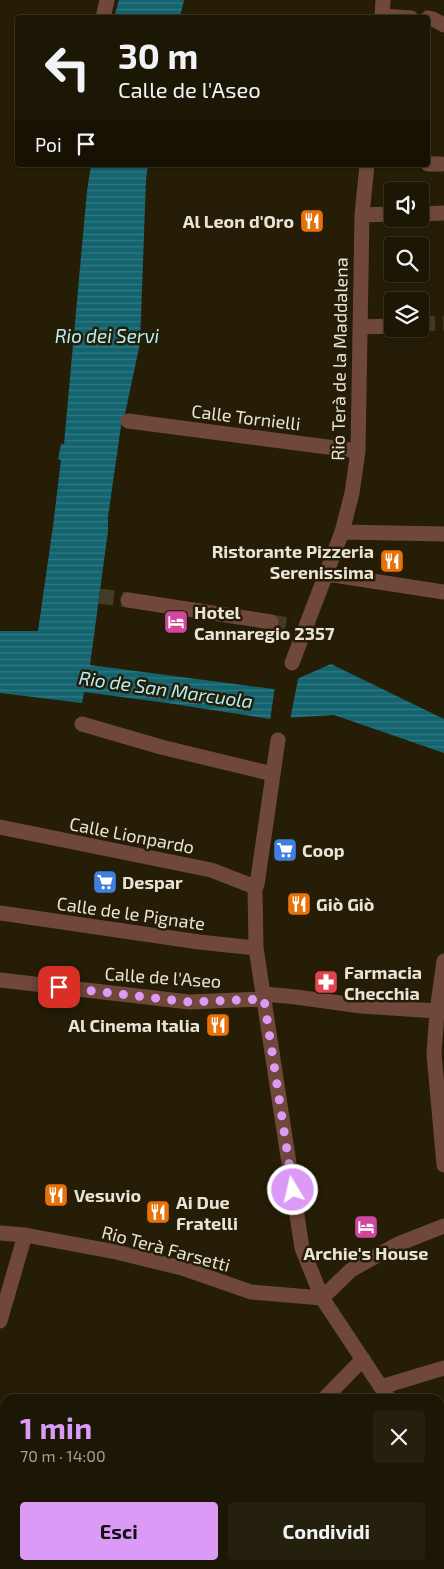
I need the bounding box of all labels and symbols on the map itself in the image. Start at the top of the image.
restaurant icon: Al Leon d'Oro [299,208,325,234]
place label: Al Leon d'Oro [183,210,294,232]
street label: Rio Terà de la Maddalena [326,257,352,461]
water label: Rio dei Servi [55,324,160,347]
street label: Calle Tornielli [190,399,302,435]
place label: Ristorante Pizzeria Serenissima [212,540,374,583]
restaurant icon: Ristorante Pizzeria Serenissima [379,548,405,574]
place label: Hotel Cannaregio 2357 [194,601,335,644]
hotel icon: Hotel Cannaregio 2357 [163,609,189,635]
water label: Rio de San Marcuola [78,665,254,713]
street label: Calle Lionpardo [68,812,196,858]
supermarket icon: Coop [272,837,298,863]
place label: Coop [302,839,345,861]
supermarket icon: Despar [92,869,118,895]
place label: Despar [122,871,183,893]
restaurant icon: Giò Giò [286,891,312,917]
street label: Calle de le Pignate [55,892,207,934]
place label: Giò Giò [316,893,374,915]
place label: Farmacia Checchia [344,961,422,1004]
street label: Calle de l'Aseo [104,962,222,992]
pin [38,966,80,1008]
pharmacy icon: Farmacia Checchia [313,969,339,995]
restaurant icon: Al Cinema Italia [205,1012,231,1038]
place label: Al Cinema Italia [68,1014,200,1036]
position arrow [266,1163,318,1215]
restaurant icon: Vesuvio [43,1182,69,1208]
place label: Vesuvio [74,1184,141,1206]
place label: Ai Due Fratelli [176,1191,238,1234]
restaurant icon: Ai Due Fratelli [145,1199,171,1225]
hotel icon: Archie's House [353,1214,379,1240]
street label: Rio Terà Farsetti [99,1220,233,1276]
place label: Archie's House [304,1242,428,1264]

